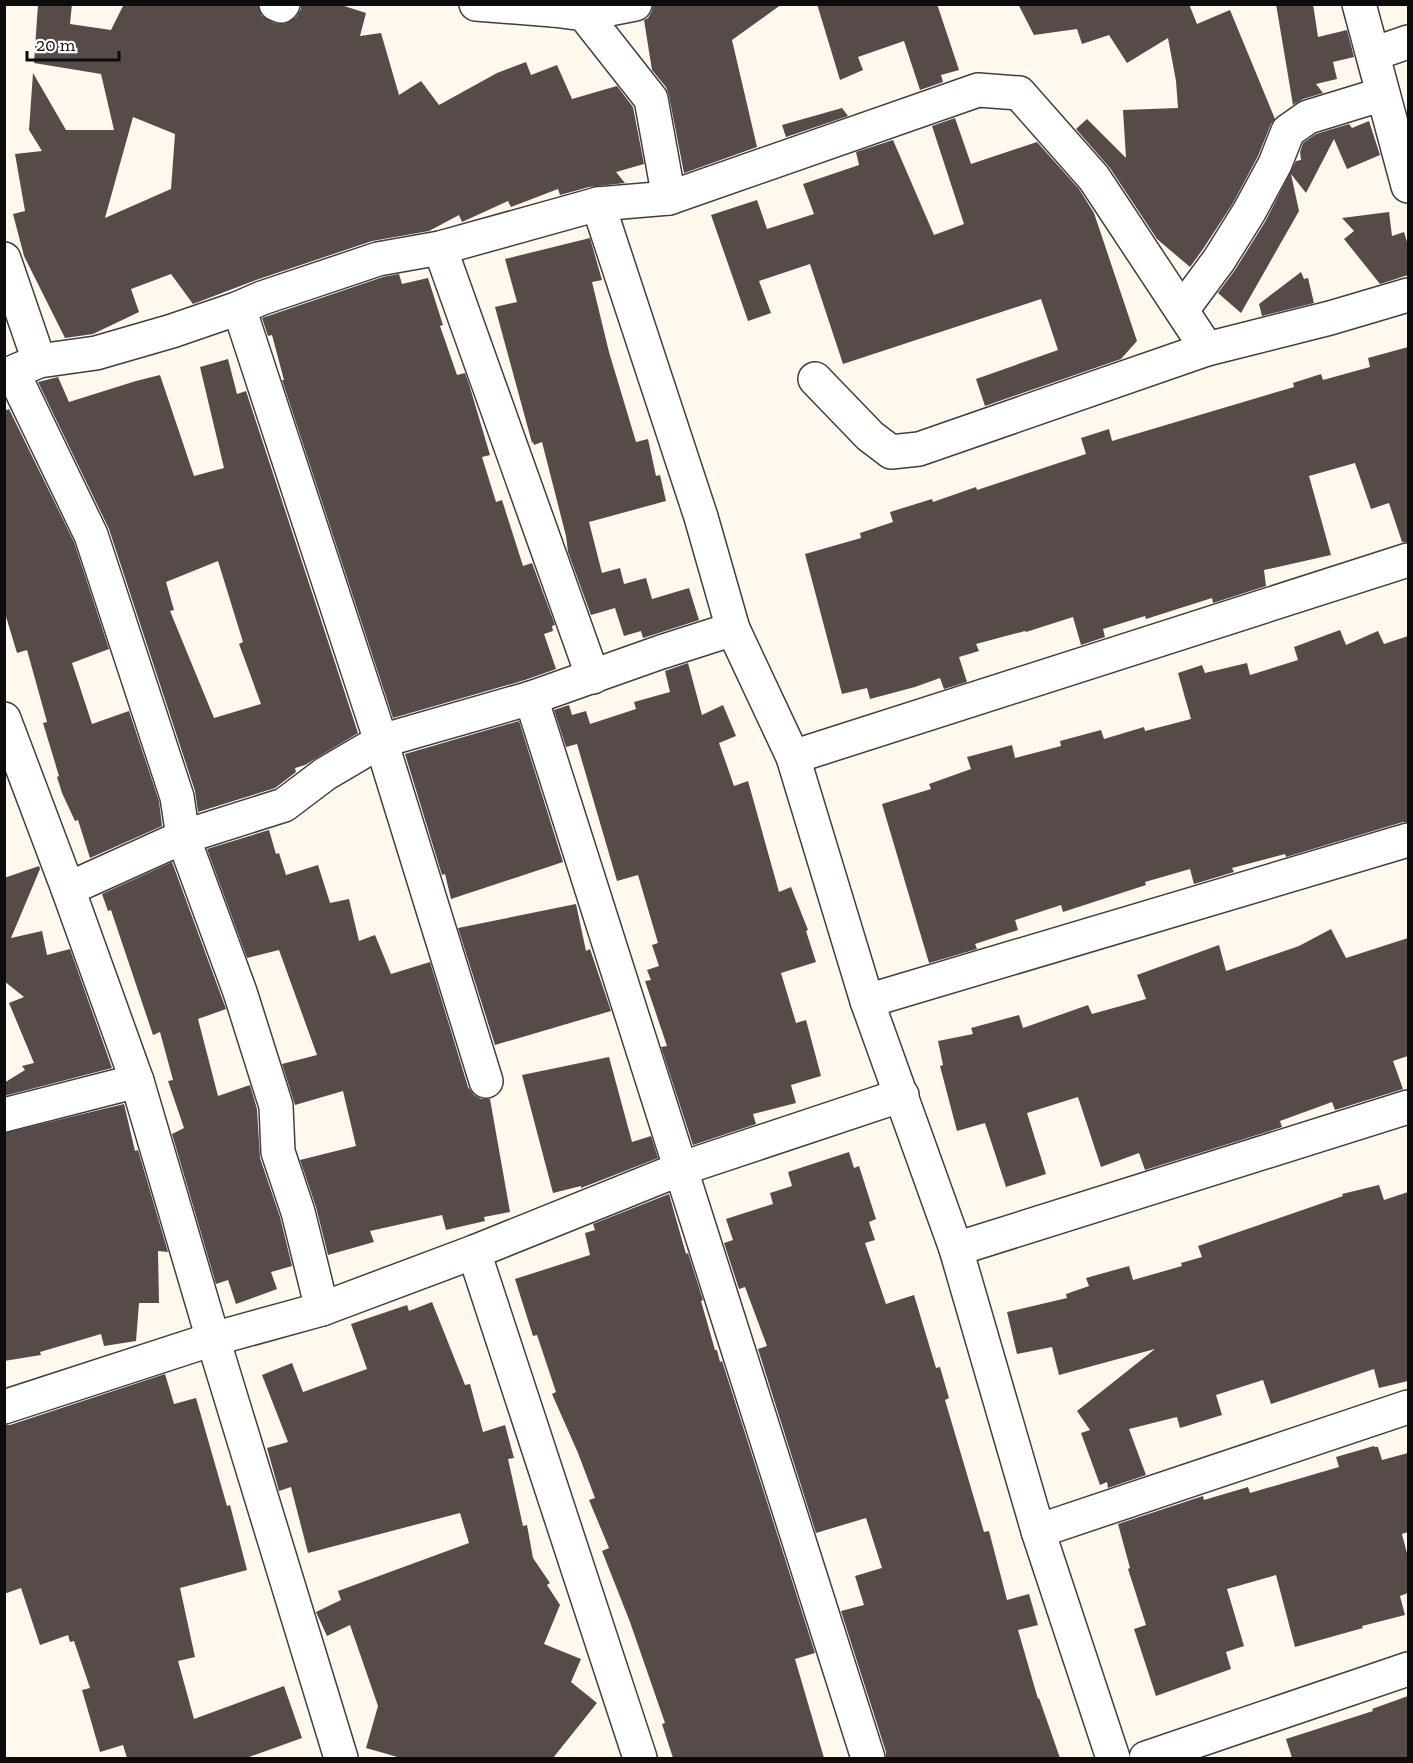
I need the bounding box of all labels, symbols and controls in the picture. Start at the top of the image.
scale bar [27,24,118,62]
text: 20 m [36,34,76,56]

